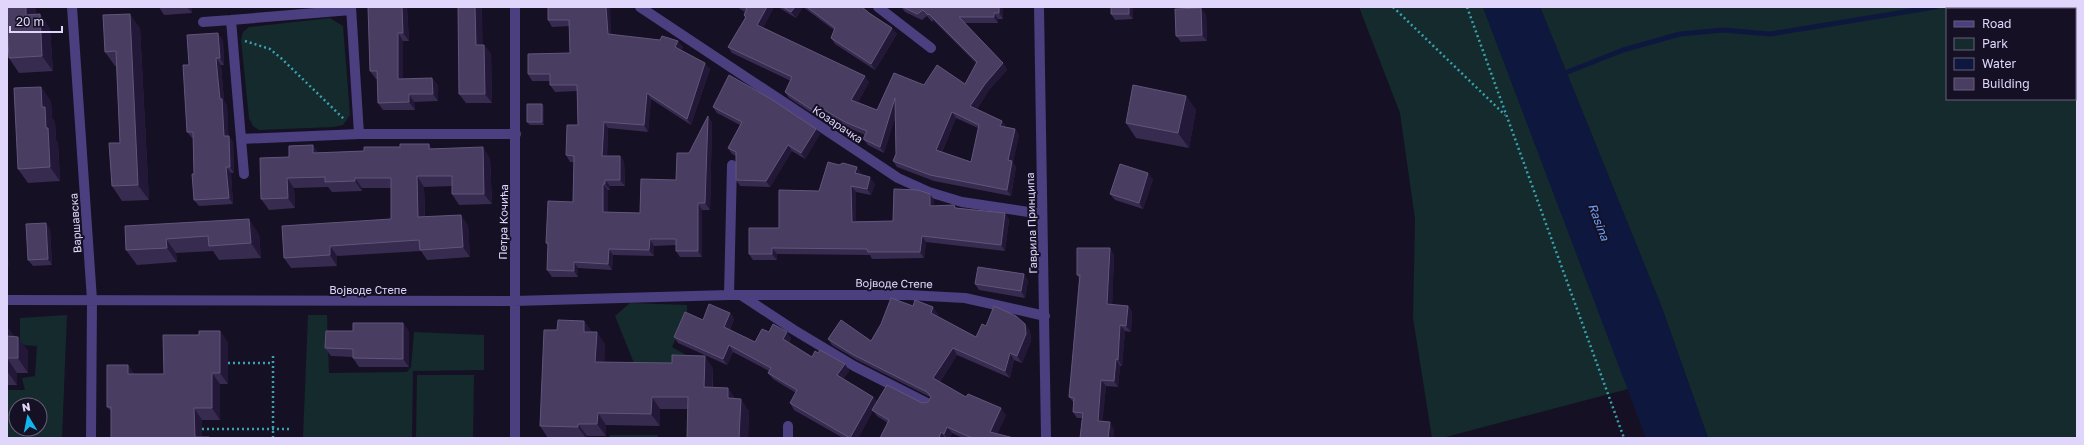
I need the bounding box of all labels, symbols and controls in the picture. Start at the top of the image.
scale bar [10,8,62,34]
legend [1946,8,2076,100]
text: 20 m [16,14,44,29]
text: Road [1982,16,2011,31]
text: Park [1982,36,2008,51]
text: Water [1982,56,2016,71]
text: Building [1982,76,2030,91]
street label: Козарачка [810,103,866,145]
street label: Гаврила Принципа [1023,172,1039,274]
street label: Петра Кочића [496,184,510,260]
street label: Варшавска [66,193,84,253]
water label: Rasina [1585,201,1613,244]
street label: Војводе Степе [855,276,933,290]
street label: Војводе Степе [329,283,407,296]
north arrow [8,397,48,437]
text: N [21,400,31,414]

